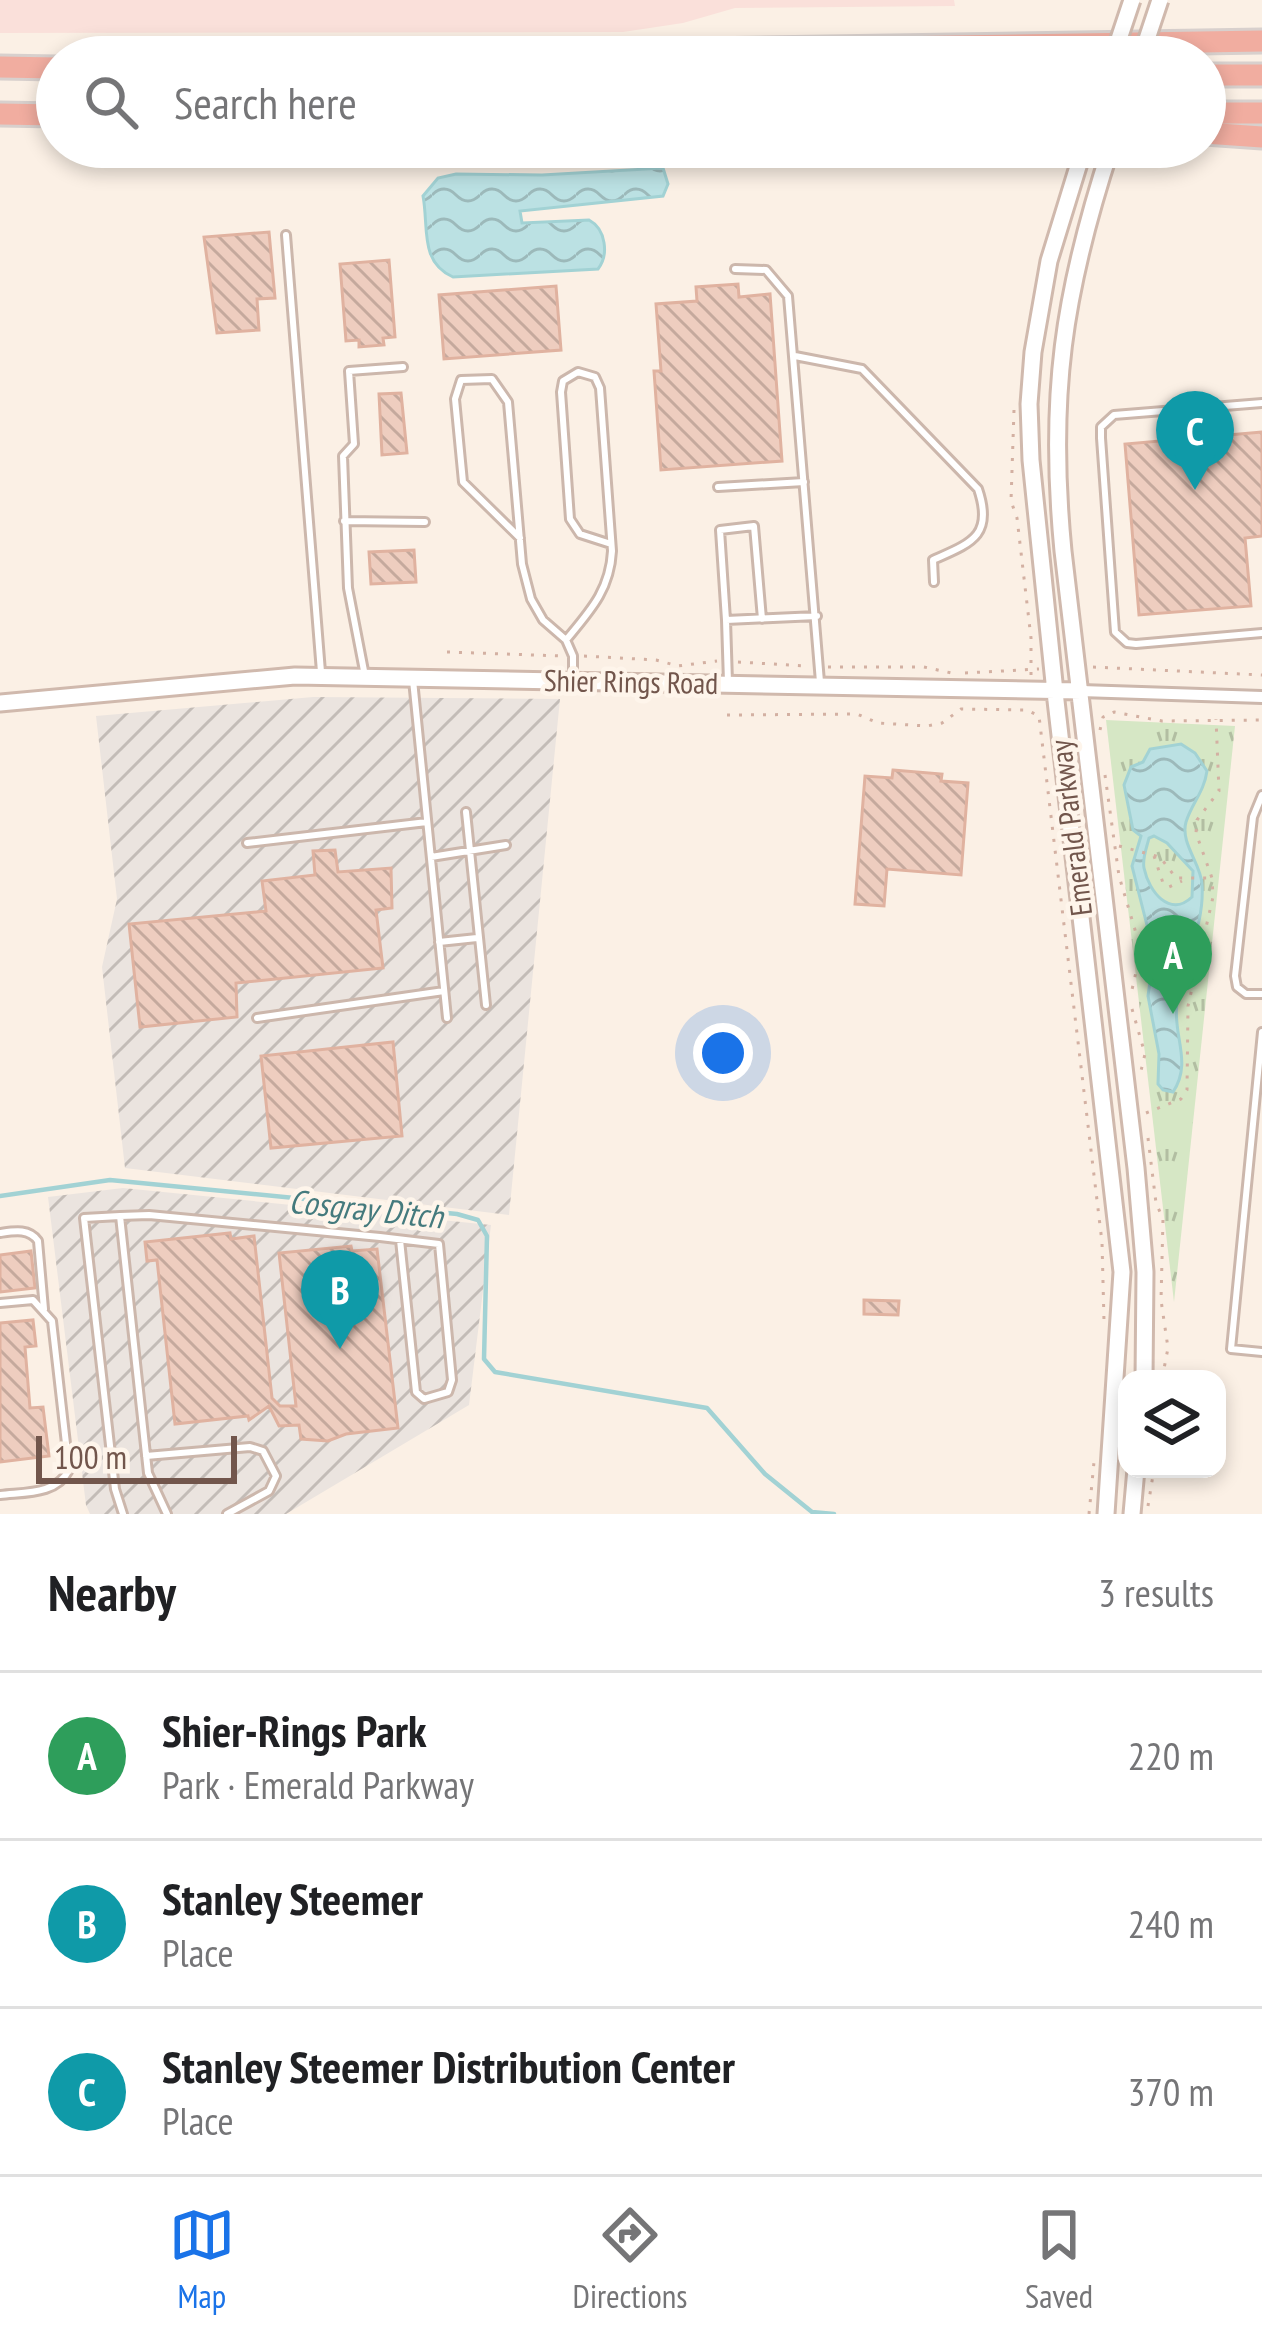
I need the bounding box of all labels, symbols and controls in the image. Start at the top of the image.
search box [36,36,1226,168]
icon: search [78,69,144,135]
text: Search here [174,73,357,131]
pin: C [1156,391,1234,490]
street label: Shier Rings Road [544,660,718,702]
street label: Emerald Parkway [1040,737,1100,918]
pin: A [1134,915,1212,1014]
your location [693,1023,753,1083]
water label: Cosgray Ditch [287,1179,446,1238]
pin: B [301,1250,379,1349]
map controls [1118,1370,1226,1478]
button: layers [1118,1370,1226,1478]
scale bar [36,1430,237,1483]
text: 100 m [54,1435,127,1478]
text: Nearby [48,1559,176,1625]
text: 3 results [1098,1567,1214,1618]
text: Shier-Rings Park [162,1701,427,1759]
text: A [77,1730,97,1781]
text: 220 m [1128,1730,1214,1781]
text: Park · Emerald Parkway [162,1759,474,1810]
text: Stanley Steemer [162,1869,423,1927]
text: B [77,1898,97,1949]
text: 240 m [1128,1898,1214,1949]
text: Place [162,1927,234,1978]
text: Stanley Steemer Distribution Center [162,2037,735,2095]
text: C [78,2066,96,2117]
text: 370 m [1128,2066,1214,2117]
text: Place [162,2095,234,2146]
tab: Map [169,2202,235,2317]
tab: Directions [573,2202,687,2317]
tab: Saved [1025,2202,1093,2317]

